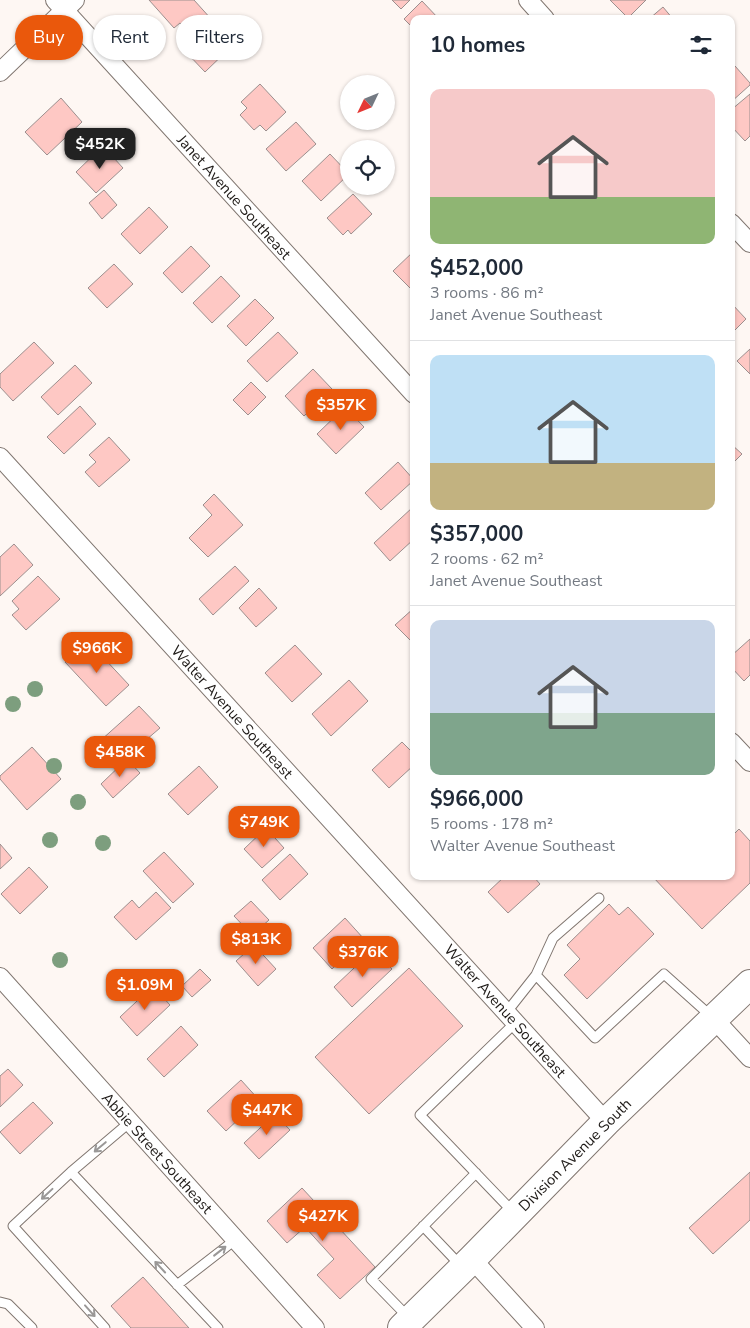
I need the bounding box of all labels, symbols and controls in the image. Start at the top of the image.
chip: Buy [15,15,83,60]
chip: Rent [93,15,166,60]
chip: Filters [176,15,262,60]
text: 10 homes [430,31,525,59]
icon: filters [687,31,715,59]
north arrow [340,75,395,130]
map controls [340,75,395,195]
icon: home [528,122,618,212]
pin: $452K [65,128,135,170]
street label: Janet Avenue Southeast [172,130,296,264]
text: $452K [75,133,125,155]
button: locate [340,140,395,195]
text: $452,000 [430,254,523,282]
text: 3 rooms · 86 m² [430,282,543,304]
text: Janet Avenue Southeast [430,304,602,326]
icon: home [528,387,618,477]
pin: $357K [306,388,376,431]
text: $357K [316,394,366,416]
text: $357,000 [430,520,523,548]
text: 2 rooms · 62 m² [430,548,543,570]
text: Janet Avenue Southeast [430,570,602,592]
pin: $966K [62,632,132,674]
text: $966K [72,637,122,659]
street label: Walter Avenue Southeast [167,641,298,784]
icon: home [528,652,618,742]
pin: $458K [85,736,155,778]
text: $458K [95,741,145,763]
text: $966,000 [430,785,523,813]
pin: $749K [229,806,299,848]
text: $749K [239,811,289,833]
text: 5 rooms · 178 m² [430,813,553,835]
text: Walter Avenue Southeast [430,835,615,857]
pin: $813K [221,922,291,965]
text: $813K [231,928,281,950]
pin: $376K [328,936,398,978]
street label: Walter Avenue Southeast [440,940,571,1083]
text: $376K [338,941,388,963]
pin: $1.09M [104,968,186,1011]
text: $1.09M [117,974,173,996]
street label: Abbie Street Southeast [97,1088,217,1218]
pin: $447K [232,1094,302,1136]
street label: Division Avenue South [514,1094,636,1216]
text: $447K [242,1099,292,1121]
one-way arrow [94,1141,107,1153]
one-way arrow [41,1188,54,1200]
pin: $427K [288,1200,358,1242]
text: $427K [298,1205,348,1227]
one-way arrow [213,1246,226,1257]
one-way arrow [154,1261,166,1273]
one-way arrow [84,1305,96,1318]

